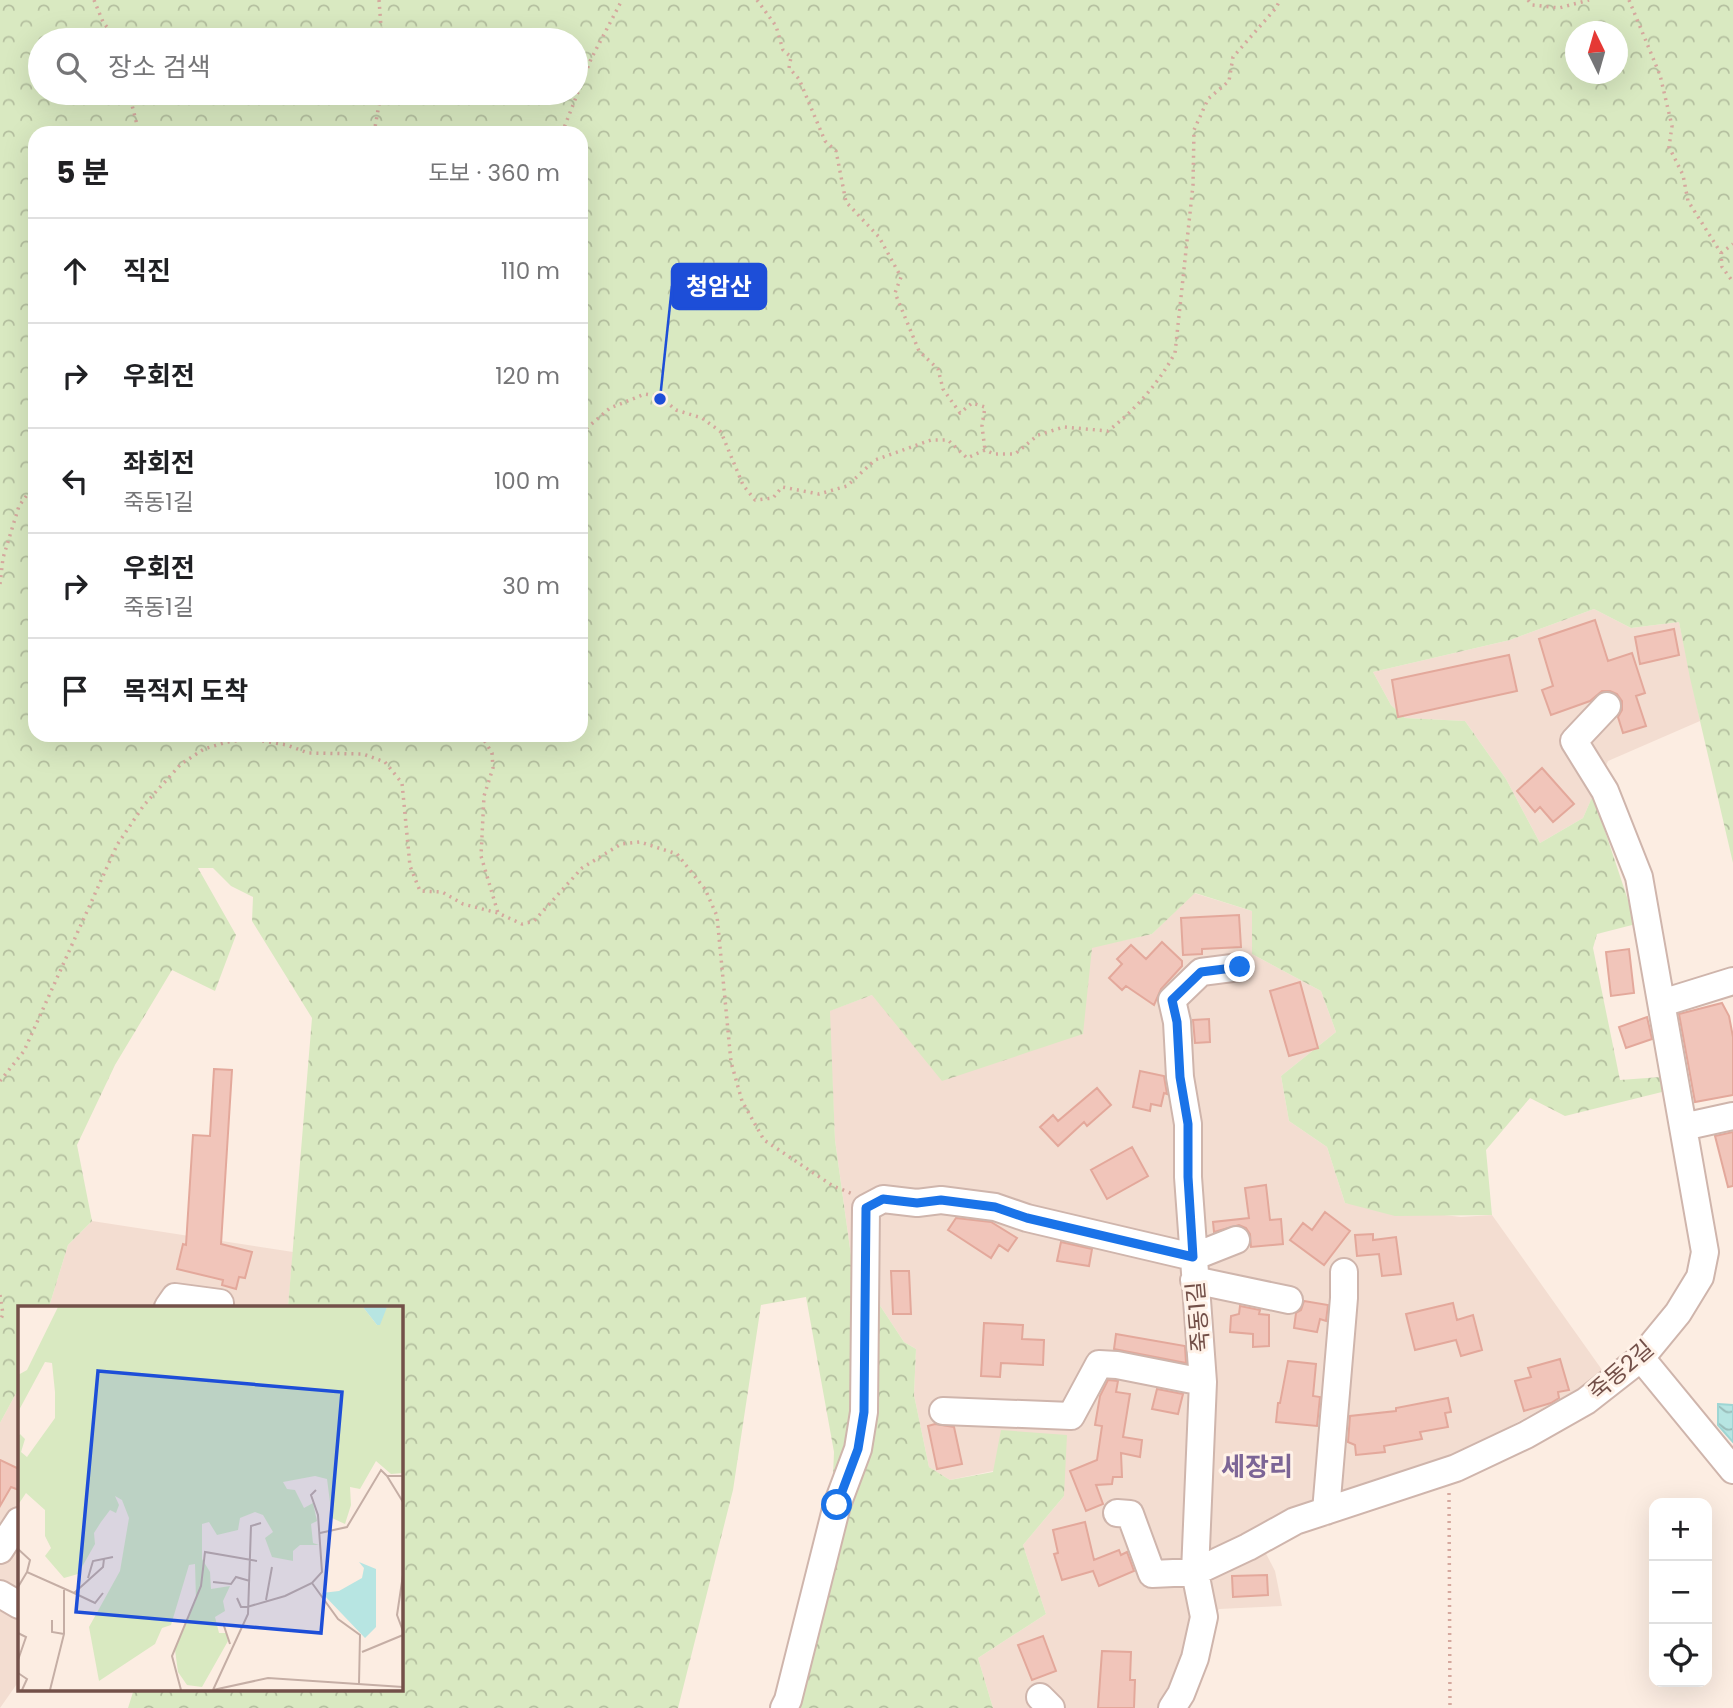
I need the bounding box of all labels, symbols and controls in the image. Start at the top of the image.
north arrow [1565,21,1628,84]
search box [28,28,588,105]
icon: search [52,48,90,86]
text: 장소 검색 [108,49,211,85]
text: 5 분 [56,151,109,194]
text: 도보 · 360 m [428,157,560,189]
icon: ahead [56,252,94,290]
text: 직진 [123,253,171,289]
text: 110 m [501,255,560,287]
callout: 청암산 [672,264,766,309]
text: 청암산 [686,270,752,303]
icon: right [56,357,94,395]
text: 우회전 [123,358,195,394]
text: 120 m [495,360,560,392]
text: 좌회전 [123,445,195,481]
icon: left [56,462,94,500]
text: 100 m [494,465,560,497]
text: 죽동1길 [123,486,194,518]
text: 우회전 [123,550,195,586]
icon: right [56,567,94,605]
text: 30 m [502,570,560,602]
text: 죽동1길 [123,591,194,623]
icon: arrive [56,672,94,710]
text: 목적지 도착 [123,673,248,709]
route end [1224,951,1255,982]
street label: 죽동1길 [1179,1280,1217,1354]
inset map [18,1306,402,1690]
street label: 죽동2길 [1582,1333,1660,1407]
district label: 세장리 [1221,1449,1293,1485]
route start [821,1489,852,1520]
map controls [1649,1498,1712,1687]
button: + [1649,1498,1712,1561]
button: − [1649,1561,1712,1624]
button: locate [1649,1624,1712,1687]

